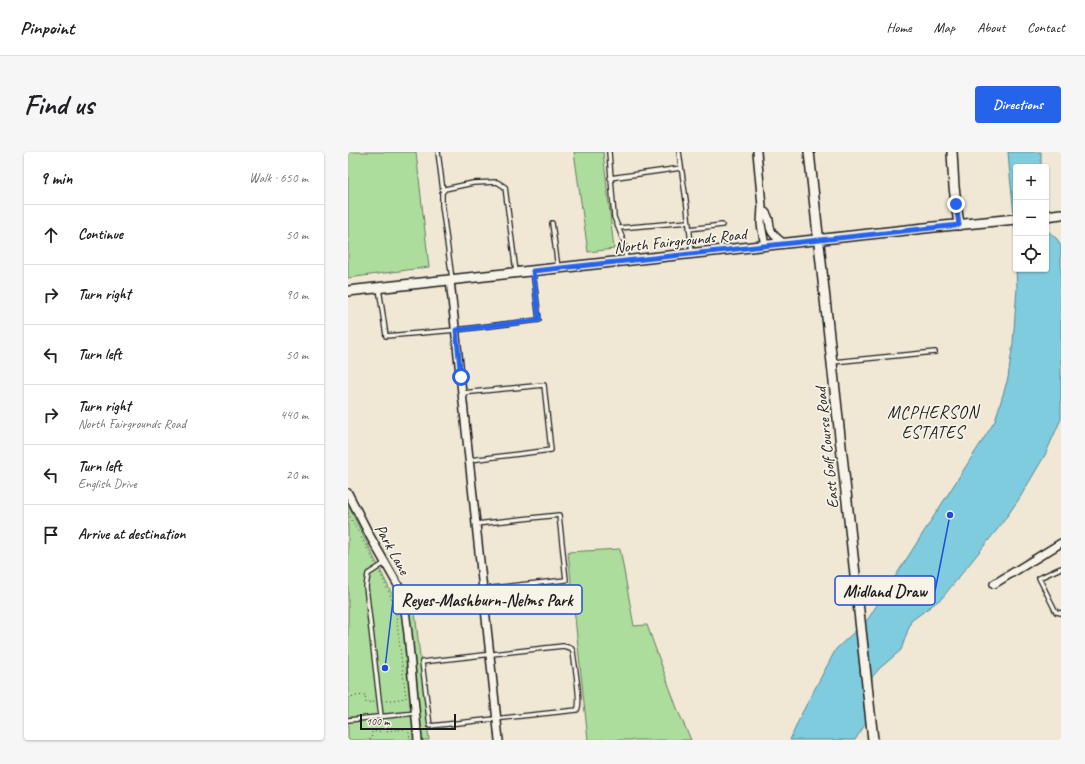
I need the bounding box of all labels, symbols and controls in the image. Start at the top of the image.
text: Pinpoint [20,16,74,40]
text: Home [886,19,912,36]
text: Map [934,19,955,36]
text: About [977,19,1005,36]
text: Contact [1027,19,1065,36]
button: Directions [975,86,1061,123]
text: Find us [24,87,94,122]
map controls [1013,164,1049,272]
button: + [1013,164,1049,200]
text: 9 min [40,168,72,189]
text: Walk · 650 m [249,170,308,186]
route end [947,195,965,213]
button: − [1013,200,1049,236]
icon: ahead [40,224,62,246]
street label: North Fairgrounds Road [613,224,750,258]
text: Continue [78,225,123,244]
text: 50 m [286,227,308,243]
button: locate [1013,236,1049,272]
icon: right [40,284,62,306]
text: Turn right [78,285,131,304]
text: 90 m [286,287,308,303]
icon: left [40,344,62,366]
text: Turn left [78,345,121,364]
text: 50 m [286,347,308,363]
route start [452,368,470,386]
street label: East Golf Course Road [810,384,843,509]
text: Turn right [78,397,131,416]
district label: MCPHERSON ESTATES [887,402,981,443]
icon: right [40,404,62,426]
text: 440 m [280,407,308,423]
text: North Fairgrounds Road [78,416,186,432]
text: Turn left [78,457,121,476]
icon: left [40,464,62,486]
text: 20 m [286,467,308,483]
text: English Drive [78,476,137,492]
street label: Park Lane [370,521,415,580]
icon: arrive [40,524,62,546]
text: Arrive at destination [78,525,185,544]
callout: Midland Draw [835,576,935,605]
text: Midland Draw [843,581,928,602]
callout: Reyes-Mashburn-Nelms Park [393,585,582,614]
text: Reyes-Mashburn-Nelms Park [401,590,574,611]
scale bar [360,712,456,731]
text: 100 m [366,714,390,728]

